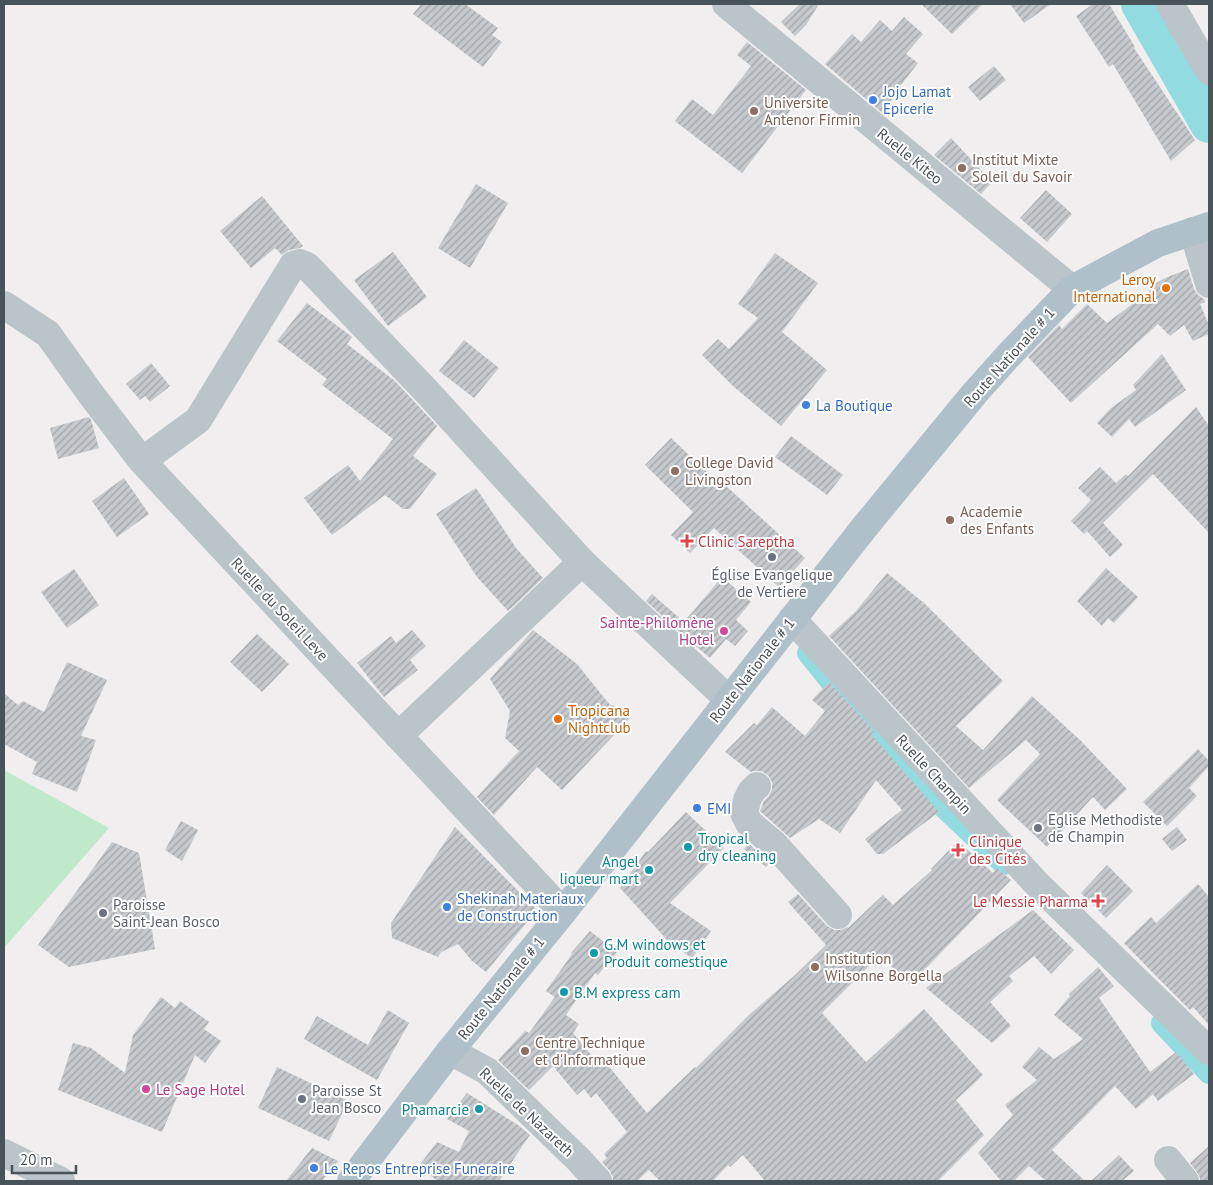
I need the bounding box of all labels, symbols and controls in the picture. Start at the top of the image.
place label: Jojo Lamat Epicerie [882,82,951,118]
place label: Universite Antenor Firmin [764,93,860,129]
marker: Jojo Lamat Epicerie [867,94,879,106]
marker: Universite Antenor Firmin [748,105,760,117]
street label: Ruelle Kiteo [874,124,946,188]
place label: Institut Mixte Soleil du Savoir [972,150,1072,186]
marker: Institut Mixte Soleil du Savoir [956,162,968,174]
place label: Leroy International [1073,270,1157,306]
marker: Leroy International [1160,282,1172,294]
street label: Route Nationale # 1 [959,303,1059,411]
place label: La Boutique [816,396,893,415]
marker: La Boutique [800,399,812,411]
place label: College David Livingston [685,453,774,489]
marker: College David Livingston [669,465,681,477]
place label: Academie des Enfants [960,502,1034,538]
marker: Academie des Enfants [944,514,956,526]
place label: Clinic Sareptha [698,532,795,551]
marker: Clinic Sareptha [680,534,694,548]
marker: Église Evangelique de Vertiere [766,551,778,563]
street label: Ruelle du Soleil Leve [227,553,333,665]
place label: Église Evangelique de Vertiere [711,565,833,601]
place label: Sainte-Philomène Hotel [600,613,715,649]
street label: Route Nationale # 1 [705,614,799,726]
marker: Sainte-Philomène Hotel [718,625,730,637]
place label: Tropicana Nightclub [568,701,631,737]
marker: Tropicana Nightclub [552,713,564,725]
street label: Ruelle Champin [892,730,976,818]
place label: EMI [707,799,731,818]
marker: EMI [691,802,703,814]
place label: Eglise Methodiste de Champin [1048,810,1162,846]
marker: Eglise Methodiste de Champin [1032,822,1044,834]
place label: Tropical dry cleaning [698,829,776,865]
place label: Clinique des Cités [969,832,1026,868]
marker: Tropical dry cleaning [682,841,694,853]
marker: Clinique des Cités [951,843,965,857]
place label: Angel liqueur mart [559,852,640,888]
marker: Angel liqueur mart [643,864,655,876]
place label: Shekinah Materiaux de Construction [457,889,584,925]
place label: Le Messie Pharma [973,892,1088,911]
place label: Paroisse Saint-Jean Bosco [113,895,220,931]
marker: Le Messie Pharma [1092,895,1104,907]
marker: Shekinah Materiaux de Construction [441,901,453,913]
marker: Paroisse Saint-Jean Bosco [97,907,109,919]
street label: Route Nationale # 1 [453,932,549,1044]
place label: G.M windows et Produit comestique [604,935,728,971]
marker: G.M windows et Produit comestique [588,947,600,959]
place label: Institution Wilsonne Borgella [825,949,942,985]
marker: Institution Wilsonne Borgella [809,961,821,973]
place label: B.M express cam [574,983,681,1002]
marker: B.M express cam [558,986,570,998]
place label: Centre Technique et d'Informatique [535,1033,646,1069]
marker: Centre Technique et d'Informatique [519,1045,531,1057]
street label: Ruelle de Nazareth [476,1063,578,1161]
place label: Le Sage Hotel [156,1080,245,1099]
place label: Paroisse St Jean Bosco [311,1081,382,1117]
marker: Le Sage Hotel [140,1083,152,1095]
marker: Paroisse St Jean Bosco [296,1093,308,1105]
place label: Phamarcie [402,1100,469,1119]
marker: Phamarcie [473,1103,485,1115]
scale bar [12,1142,76,1174]
text: 20 m [20,1150,53,1169]
place label: Le Repos Entreprise Funeraire [324,1159,515,1178]
marker: Le Repos Entreprise Funeraire [308,1162,320,1174]

